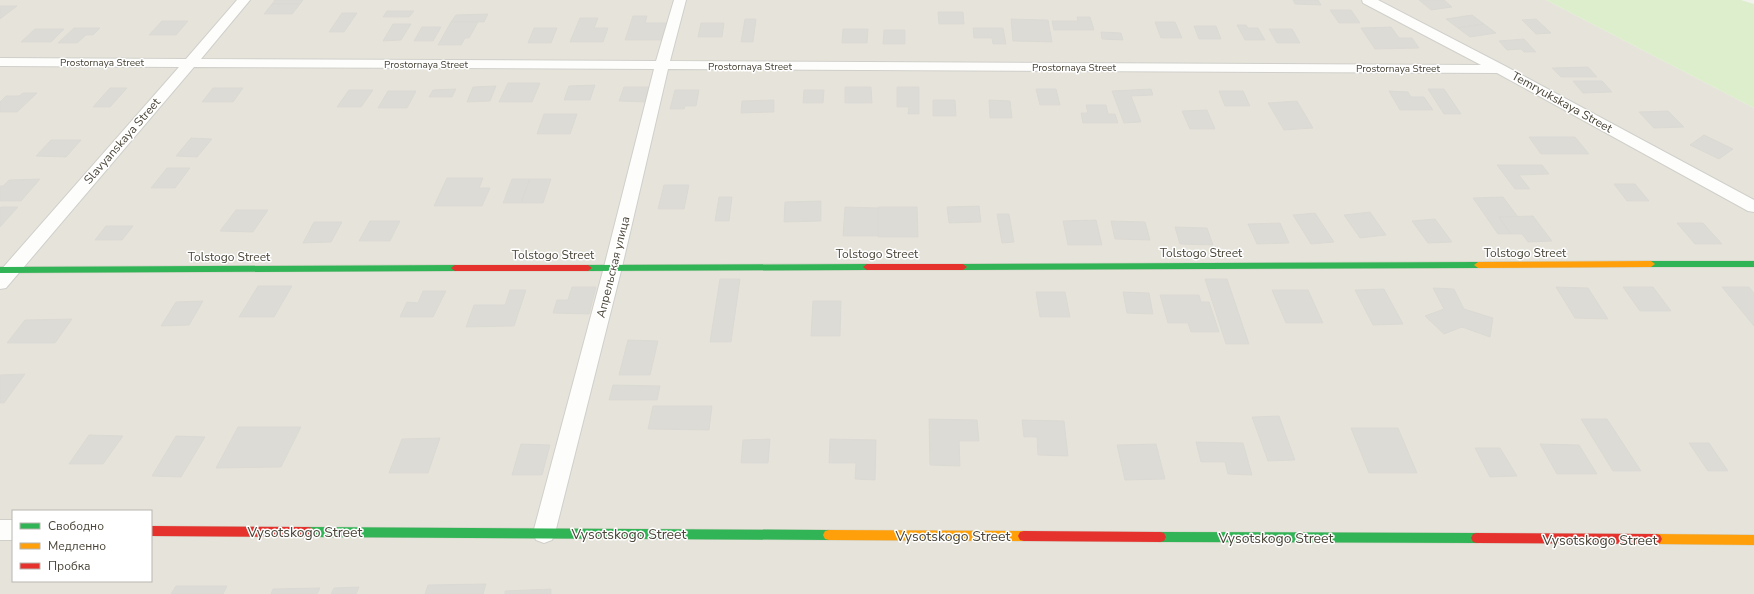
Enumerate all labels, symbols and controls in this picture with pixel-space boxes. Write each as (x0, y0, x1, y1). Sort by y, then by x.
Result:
street label: Prostornaya Street (60, 56, 144, 70)
street label: Prostornaya Street (384, 58, 468, 72)
street label: Prostornaya Street (708, 60, 792, 74)
street label: Prostornaya Street (1032, 61, 1116, 75)
street label: Prostornaya Street (1356, 62, 1440, 76)
street label: Temryukskaya Street (1509, 68, 1616, 137)
street label: Slavyanskaya Street (80, 94, 164, 187)
street label: Апрельская улица (593, 215, 633, 319)
street label: Tolstogo Street (1160, 245, 1243, 261)
street label: Tolstogo Street (1484, 245, 1567, 261)
street label: Tolstogo Street (836, 246, 919, 262)
street label: Tolstogo Street (512, 247, 595, 263)
street label: Tolstogo Street (188, 249, 271, 265)
legend (12, 510, 152, 582)
text: Свободно (48, 518, 104, 534)
street label: Vysotskogo Street (247, 523, 362, 542)
street label: Vysotskogo Street (571, 525, 686, 544)
street label: Vysotskogo Street (895, 527, 1010, 546)
street label: Vysotskogo Street (1218, 529, 1333, 548)
street label: Vysotskogo Street (1542, 531, 1657, 550)
text: Медленно (48, 538, 106, 554)
text: Пробка (48, 558, 91, 574)

